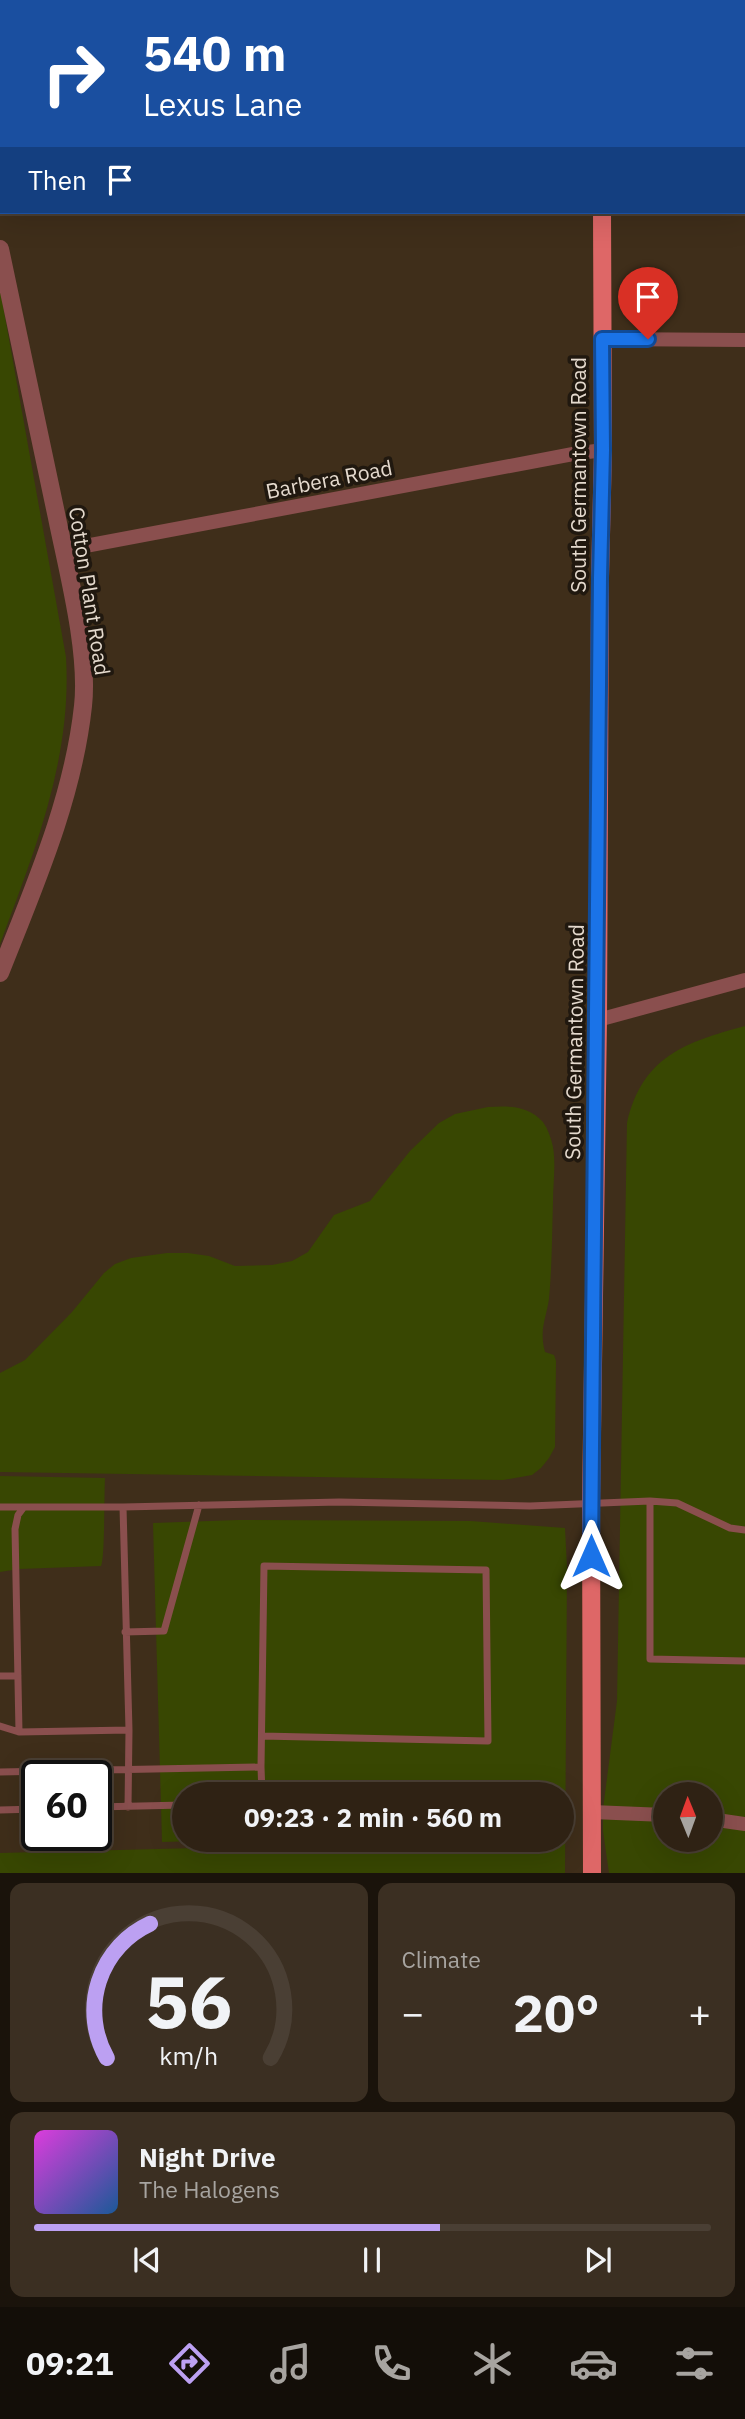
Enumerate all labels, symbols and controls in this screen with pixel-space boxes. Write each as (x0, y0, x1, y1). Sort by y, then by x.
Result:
text: 540 m (143, 21, 287, 84)
icon: right (28, 28, 119, 119)
text: Lexus Lane (143, 83, 302, 125)
icon: arrive (101, 161, 139, 199)
text: Then (28, 163, 87, 197)
pin (618, 267, 678, 339)
icon: arrive (629, 278, 667, 316)
street label: South Germantown Road (564, 357, 592, 593)
street label: Barbera Road (263, 453, 395, 505)
street label: Cotton Plant Road (63, 505, 117, 677)
street label: South Germantown Road (558, 924, 590, 1160)
position arrow (554, 1519, 628, 1593)
speed limit sign: 60 (21, 1760, 112, 1851)
north arrow (653, 1782, 723, 1852)
map controls (653, 1782, 723, 1852)
text: 09:23 · 2 min · 560 m (244, 1800, 502, 1834)
text: Climate (402, 1944, 481, 1974)
text: 56 (145, 1954, 232, 2049)
text: 20° (513, 1979, 600, 2046)
text: − (402, 1988, 424, 2037)
text: + (688, 1988, 711, 2037)
text: km/h (159, 2039, 218, 2072)
text: Night Drive (139, 2140, 276, 2174)
text: The Halogens (139, 2174, 280, 2204)
icon: previous (128, 2241, 166, 2279)
icon: pause (353, 2241, 391, 2279)
icon: next (579, 2241, 617, 2279)
icon: directions (165, 2339, 214, 2388)
icon: music (266, 2339, 315, 2388)
icon: phone (367, 2339, 416, 2388)
icon: climate (468, 2339, 517, 2388)
icon: car (569, 2339, 618, 2388)
icon: filters (670, 2339, 719, 2388)
text: 09:21 (26, 2342, 113, 2384)

